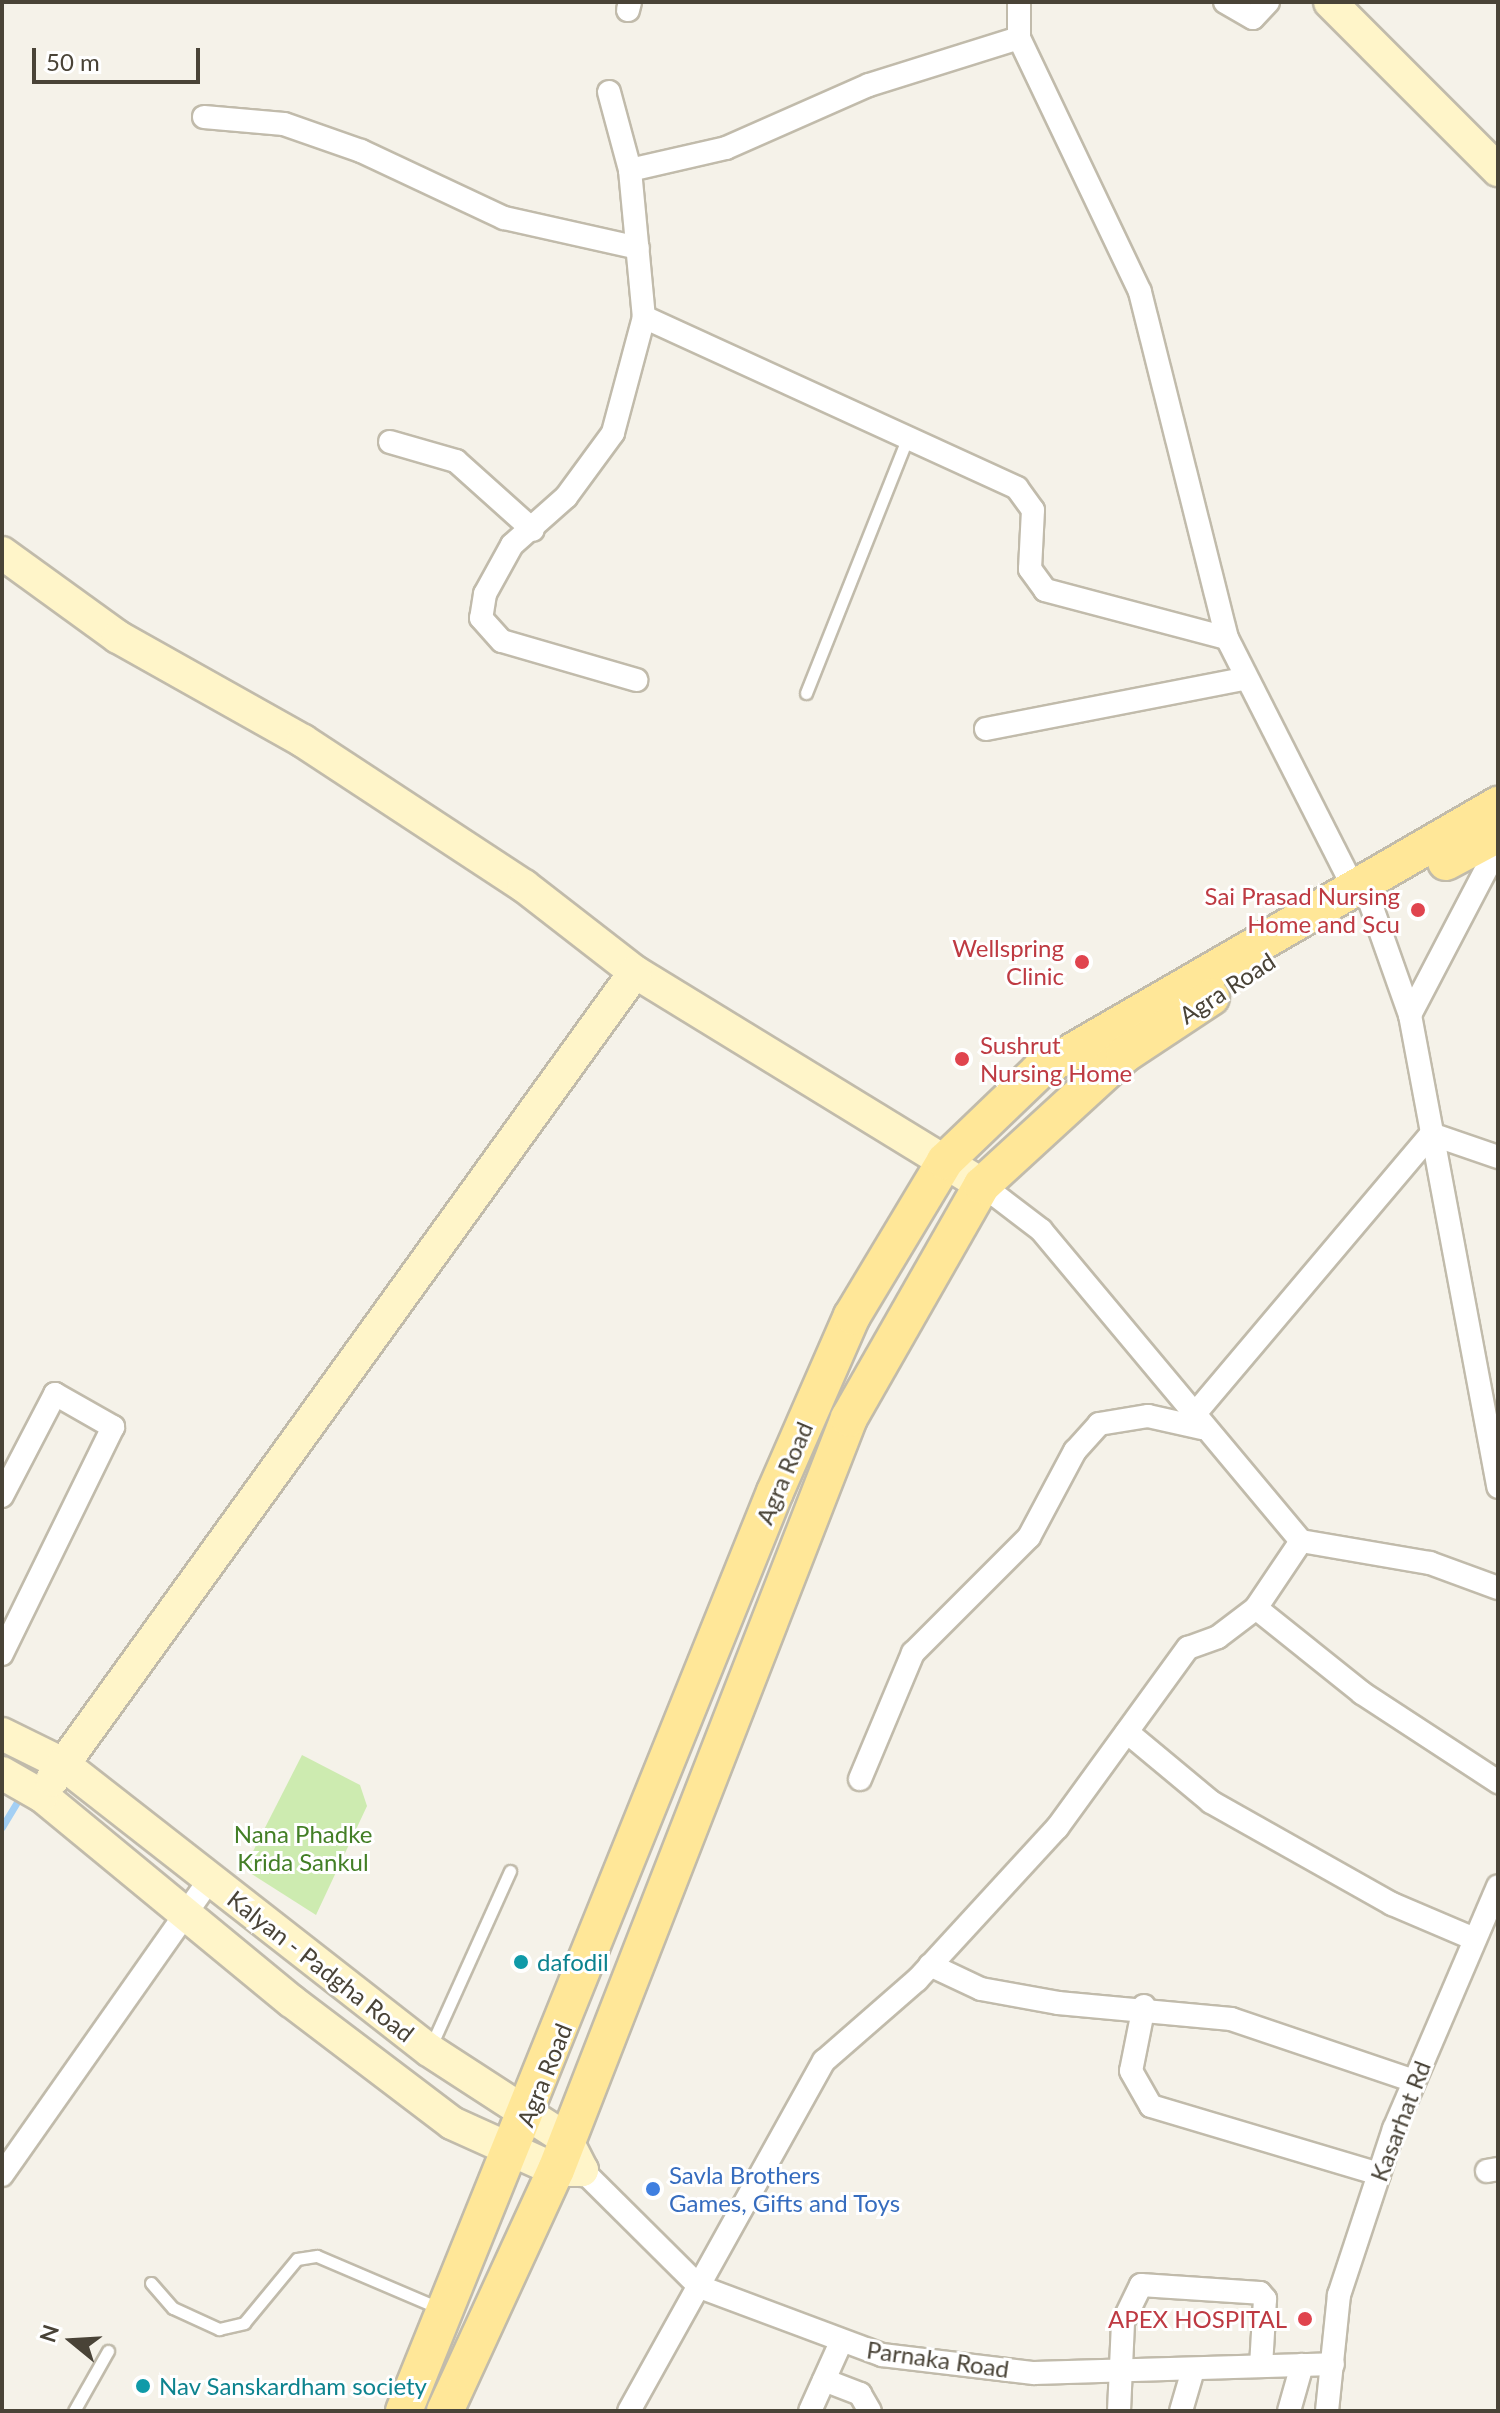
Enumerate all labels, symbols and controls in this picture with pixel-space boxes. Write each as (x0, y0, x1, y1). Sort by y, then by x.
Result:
scale bar (36, 32, 204, 82)
text: 50 m (46, 47, 100, 76)
place label: Sai Prasad Nursing Home and Scu (1205, 882, 1400, 938)
marker: Sai Prasad Nursing Home and Scu (1407, 899, 1429, 921)
place label: Wellspring Clinic (952, 934, 1064, 990)
street label: Agra Road (1174, 946, 1280, 1030)
marker: Wellspring Clinic (1071, 951, 1093, 973)
place label: Sushrut Nursing Home (980, 1031, 1132, 1087)
marker: Sushrut Nursing Home (951, 1048, 973, 1070)
street label: Agra Road (750, 1417, 818, 1529)
park label: Nana Phadke Krida Sankul (234, 1820, 372, 1876)
street label: Kalyan - Padgha Road (222, 1884, 420, 2048)
place label: dafodil (537, 1948, 609, 1976)
marker: dafodil (512, 1953, 530, 1971)
street label: Agra Road (510, 2019, 578, 2131)
street label: Kasarhat Rd (1364, 2057, 1436, 2185)
place label: Savla Brothers Games, Gifts and Toys (669, 2161, 901, 2217)
marker: Savla Brothers Games, Gifts and Toys (644, 2180, 662, 2198)
north arrow (32, 2301, 112, 2381)
place label: APEX HOSPITAL (1108, 2305, 1287, 2333)
marker: APEX HOSPITAL (1294, 2308, 1316, 2330)
text: N (33, 2321, 64, 2346)
street label: Parnaka Road (865, 2335, 1011, 2383)
place label: Nav Sanskardham society (159, 2372, 428, 2400)
marker: Nav Sanskardham society (134, 2377, 152, 2395)

